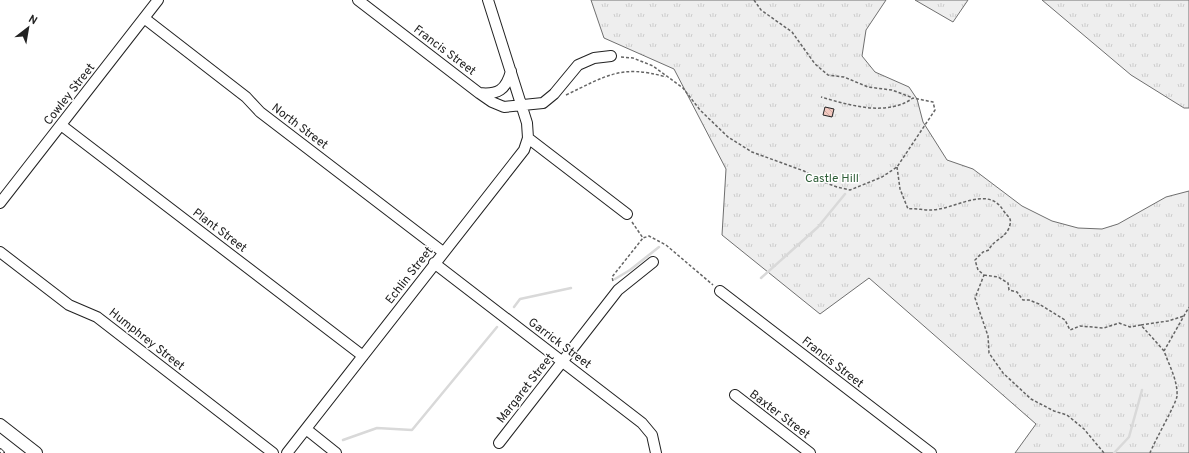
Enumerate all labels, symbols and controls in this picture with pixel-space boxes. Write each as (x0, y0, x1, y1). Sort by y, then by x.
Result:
north arrow (8, 8, 48, 48)
text: N (26, 12, 40, 28)
street label: Francis Street (410, 22, 479, 80)
street label: Cowley Street (41, 60, 99, 129)
street label: North Street (268, 100, 331, 153)
park label: Castle Hill (805, 171, 859, 187)
street label: Plant Street (189, 205, 250, 256)
street label: Echlin Street (382, 244, 437, 307)
street label: Humphrey Street (105, 305, 188, 374)
street label: Garrick Street (525, 315, 594, 373)
street label: Francis Street (798, 334, 867, 392)
street label: Margaret Street (493, 350, 558, 427)
street label: Baxter Street (746, 387, 813, 443)

